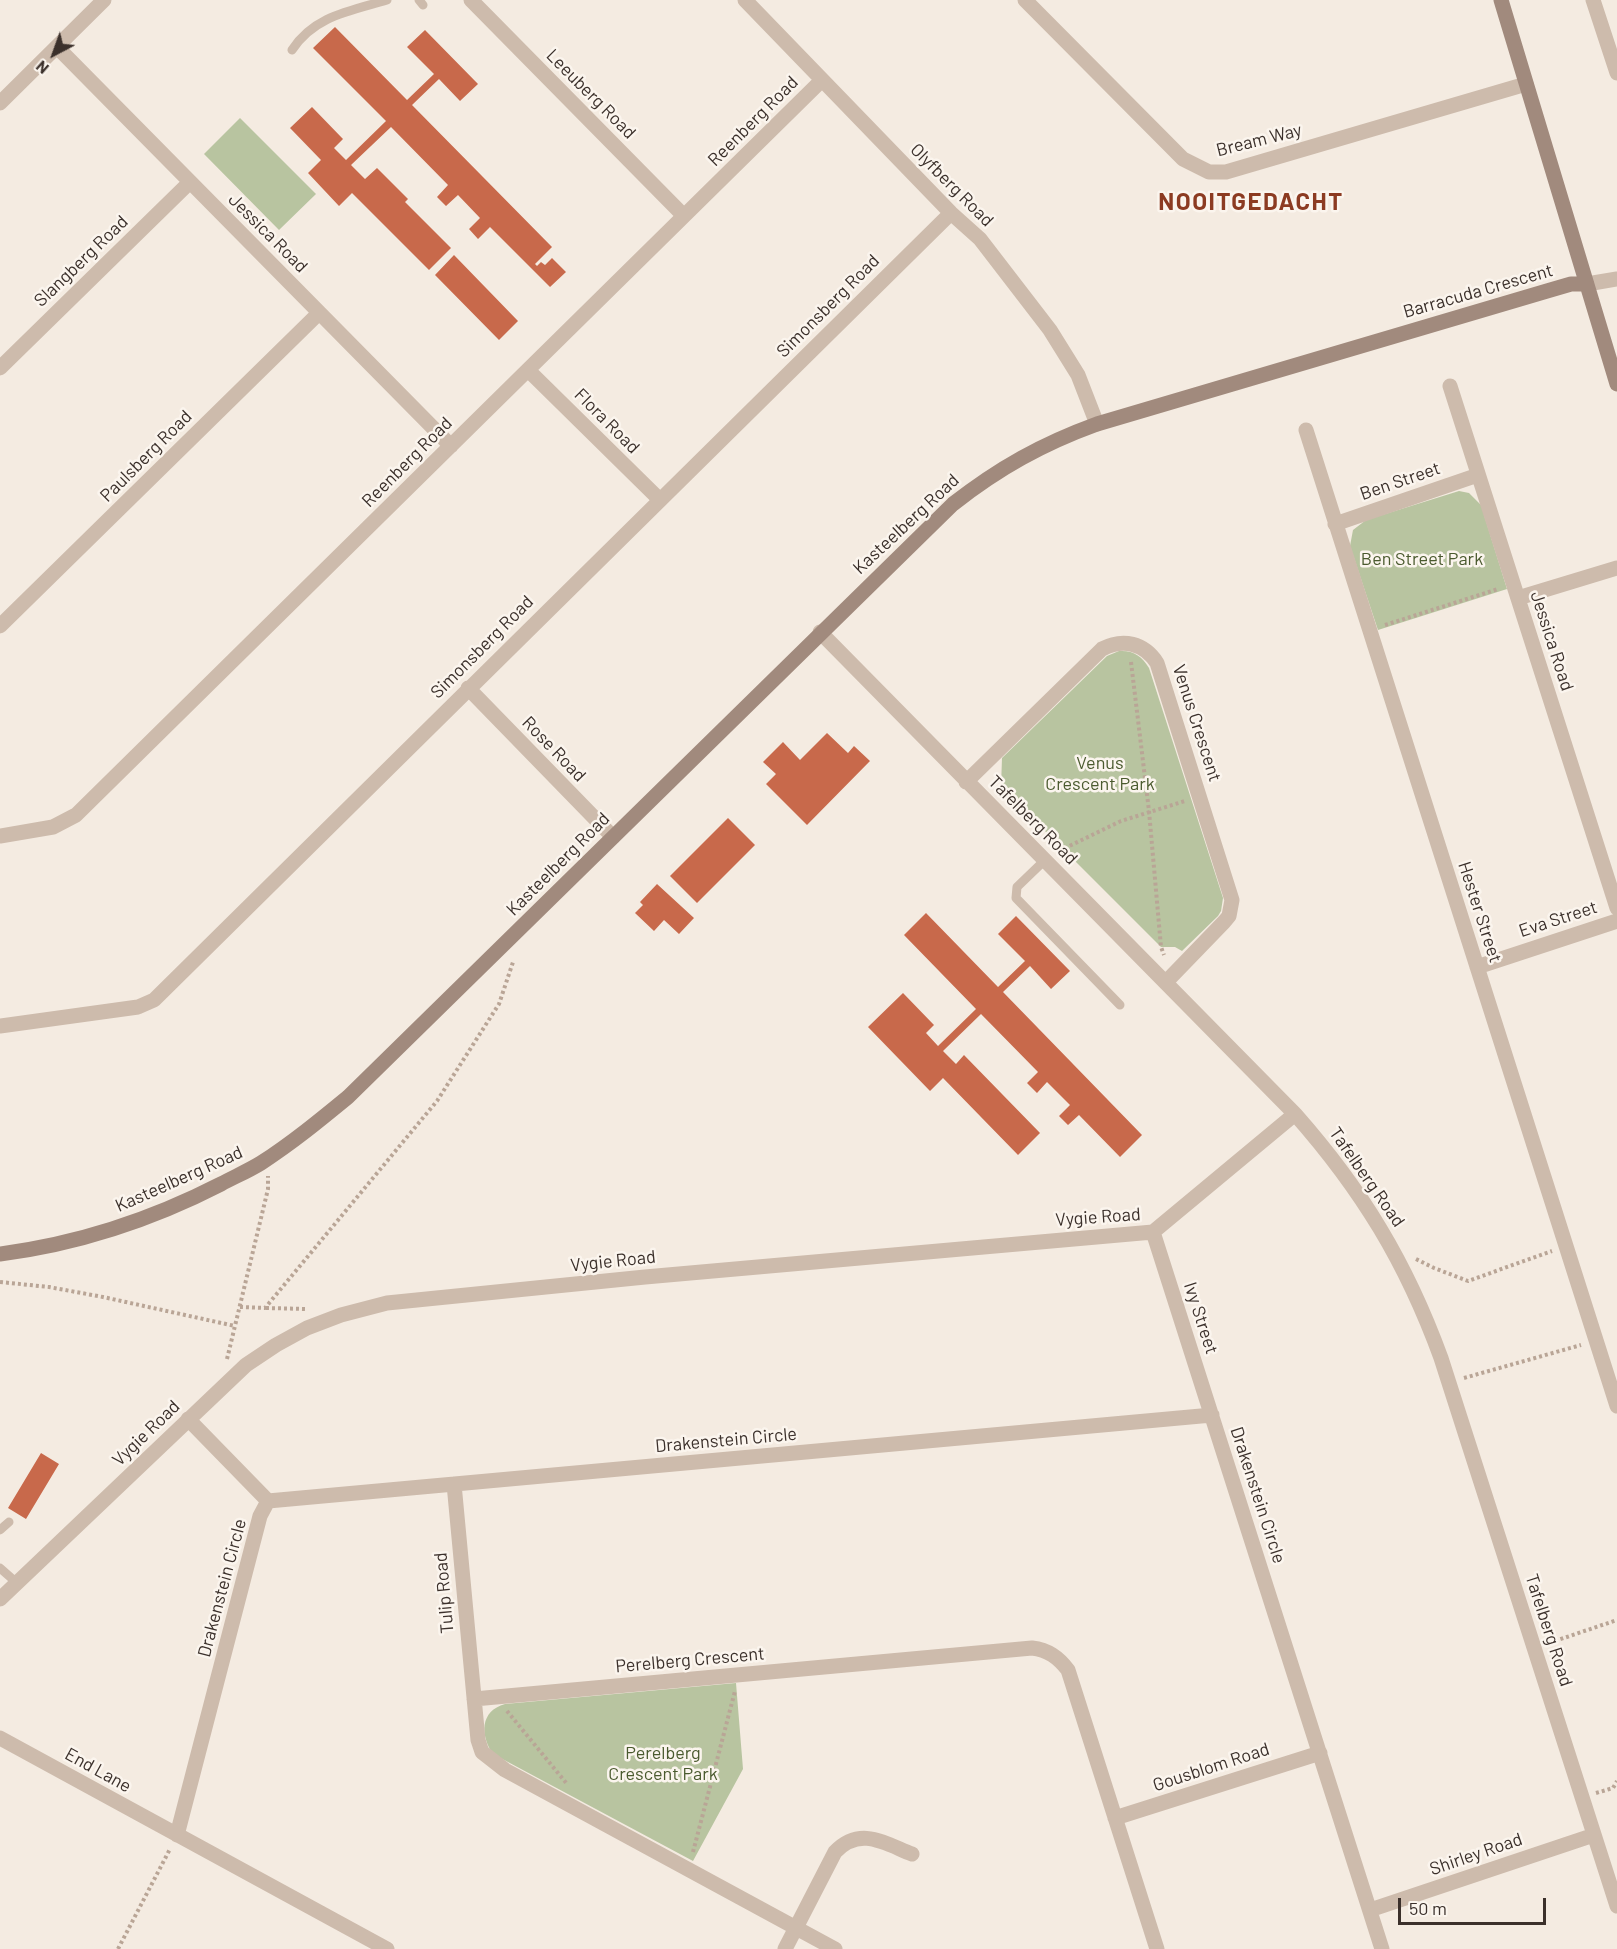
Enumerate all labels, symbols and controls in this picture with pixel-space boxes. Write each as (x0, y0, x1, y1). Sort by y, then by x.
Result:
north arrow (24, 24, 84, 84)
street label: Leeuberg Road (542, 45, 640, 143)
text: N (32, 57, 52, 79)
street label: Reenberg Road (703, 71, 803, 171)
street label: Bream Way (1214, 119, 1304, 161)
street label: Olyfberg Road (906, 139, 998, 231)
district label: NOOITGEDACHT (1158, 188, 1344, 216)
street label: Jessica Road (224, 189, 312, 277)
street label: Slangberg Road (30, 211, 132, 311)
street label: Simonsberg Road (772, 250, 884, 362)
street label: Barracuda Crescent (1401, 259, 1555, 323)
street label: Flora Road (570, 384, 644, 458)
street label: Paulsberg Road (96, 406, 196, 506)
street label: Reenberg Road (357, 412, 457, 512)
street label: Ben Street (1357, 457, 1443, 505)
street label: Kasteelberg Road (848, 469, 964, 579)
park label: Ben Street Park (1361, 548, 1483, 570)
street label: Jessica Road (1526, 588, 1578, 694)
street label: Simonsberg Road (426, 591, 538, 703)
street label: Venus Crescent (1168, 662, 1226, 784)
street label: Rose Road (518, 712, 590, 786)
park label: Venus Crescent Park (1045, 752, 1155, 795)
street label: Tafelberg Road (984, 771, 1082, 869)
street label: Kasteelberg Road (502, 808, 614, 920)
street label: Hester Street (1454, 859, 1506, 965)
street label: Eva Street (1516, 896, 1600, 942)
street label: Tafelberg Road (1325, 1123, 1409, 1231)
street label: Kasteelberg Road (112, 1141, 246, 1217)
street label: Vygie Road (1055, 1203, 1141, 1231)
street label: Vygie Road (569, 1246, 657, 1276)
street label: Ivy Street (1179, 1279, 1223, 1357)
street label: Vygie Road (108, 1396, 184, 1470)
street label: Drakenstein Circle (654, 1423, 798, 1457)
street label: Drakenstein Circle (1226, 1424, 1290, 1566)
street label: Drakenstein Circle (193, 1516, 251, 1660)
street label: Tulip Road (430, 1552, 458, 1634)
street label: Tafelberg Road (1521, 1571, 1577, 1689)
street label: Perelberg Crescent (615, 1643, 765, 1677)
street label: Gousblom Road (1150, 1738, 1272, 1796)
park label: Perelberg Crescent Park (608, 1742, 718, 1784)
street label: End Lane (61, 1743, 135, 1797)
street label: Shirley Road (1427, 1828, 1525, 1880)
scale bar (1401, 1886, 1550, 1924)
text: 50 m (1409, 1897, 1447, 1919)

